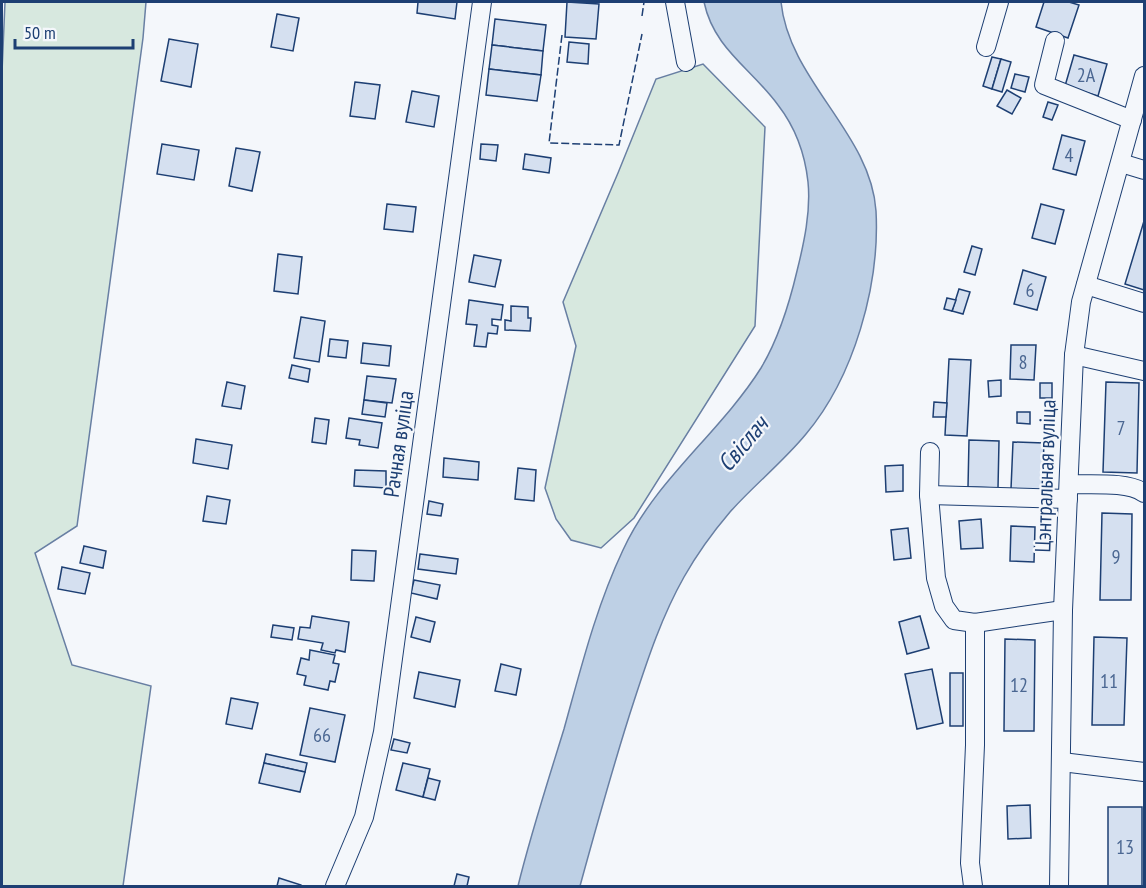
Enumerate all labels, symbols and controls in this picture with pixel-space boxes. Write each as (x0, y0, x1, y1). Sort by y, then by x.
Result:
scale bar (15, 12, 134, 50)
text: 50 m (24, 21, 56, 44)
house number: 2А (1077, 62, 1096, 88)
house number: 4 (1065, 142, 1074, 168)
house number: 6 (1026, 277, 1035, 303)
house number: 8 (1019, 349, 1028, 375)
street label: Рачная вуліца (377, 389, 419, 499)
street label: Цэнтральная вуліца (1028, 399, 1062, 553)
water label: Свіслач (710, 408, 776, 478)
house number: 7 (1117, 415, 1126, 441)
house number: 9 (1112, 544, 1121, 570)
house number: 11 (1100, 668, 1118, 694)
house number: 12 (1010, 672, 1028, 698)
house number: 66 (313, 722, 331, 748)
house number: 13 (1116, 834, 1134, 860)

